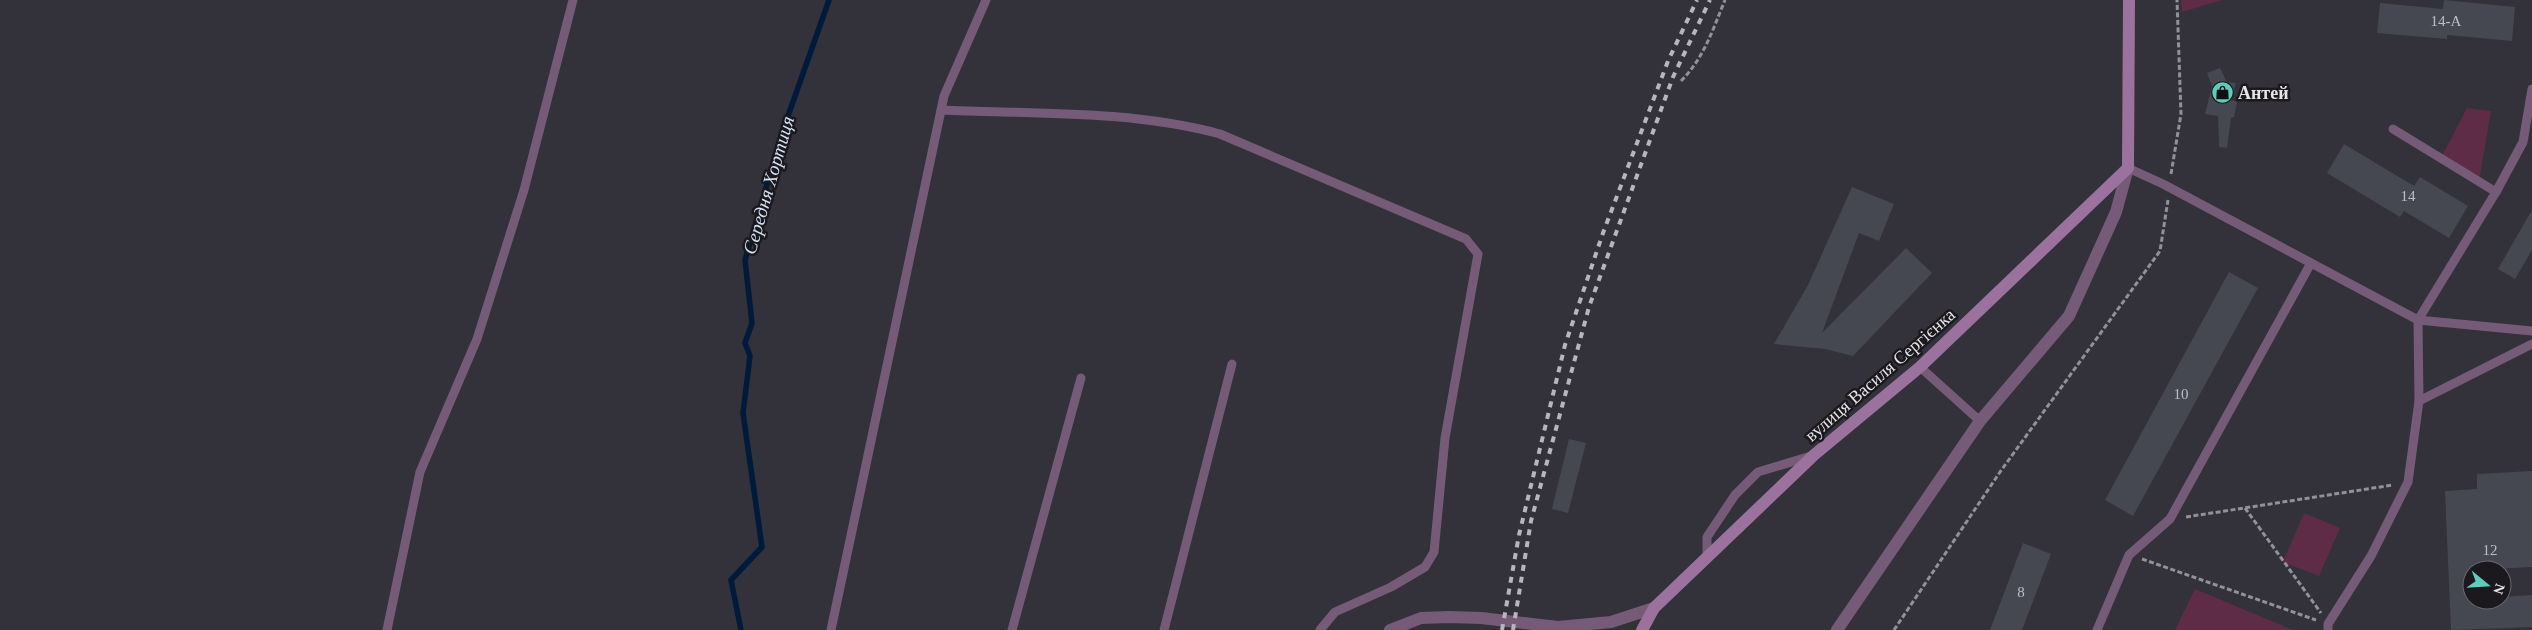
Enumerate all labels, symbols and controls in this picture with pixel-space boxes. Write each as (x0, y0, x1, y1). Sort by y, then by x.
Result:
house number: 14-А (2431, 13, 2462, 29)
shop icon: Антей (2210, 81, 2234, 105)
place label: Антей (2238, 83, 2289, 103)
water label: Середня Хортиця (739, 114, 798, 257)
house number: 14 (2401, 188, 2416, 204)
street label: вулиця Василя Сергієнка (1801, 304, 1959, 446)
house number: 10 (2174, 386, 2189, 402)
house number: 12 (2483, 542, 2498, 558)
north arrow (2462, 560, 2512, 610)
text: N (2490, 582, 2508, 596)
house number: 8 (2017, 584, 2025, 600)

